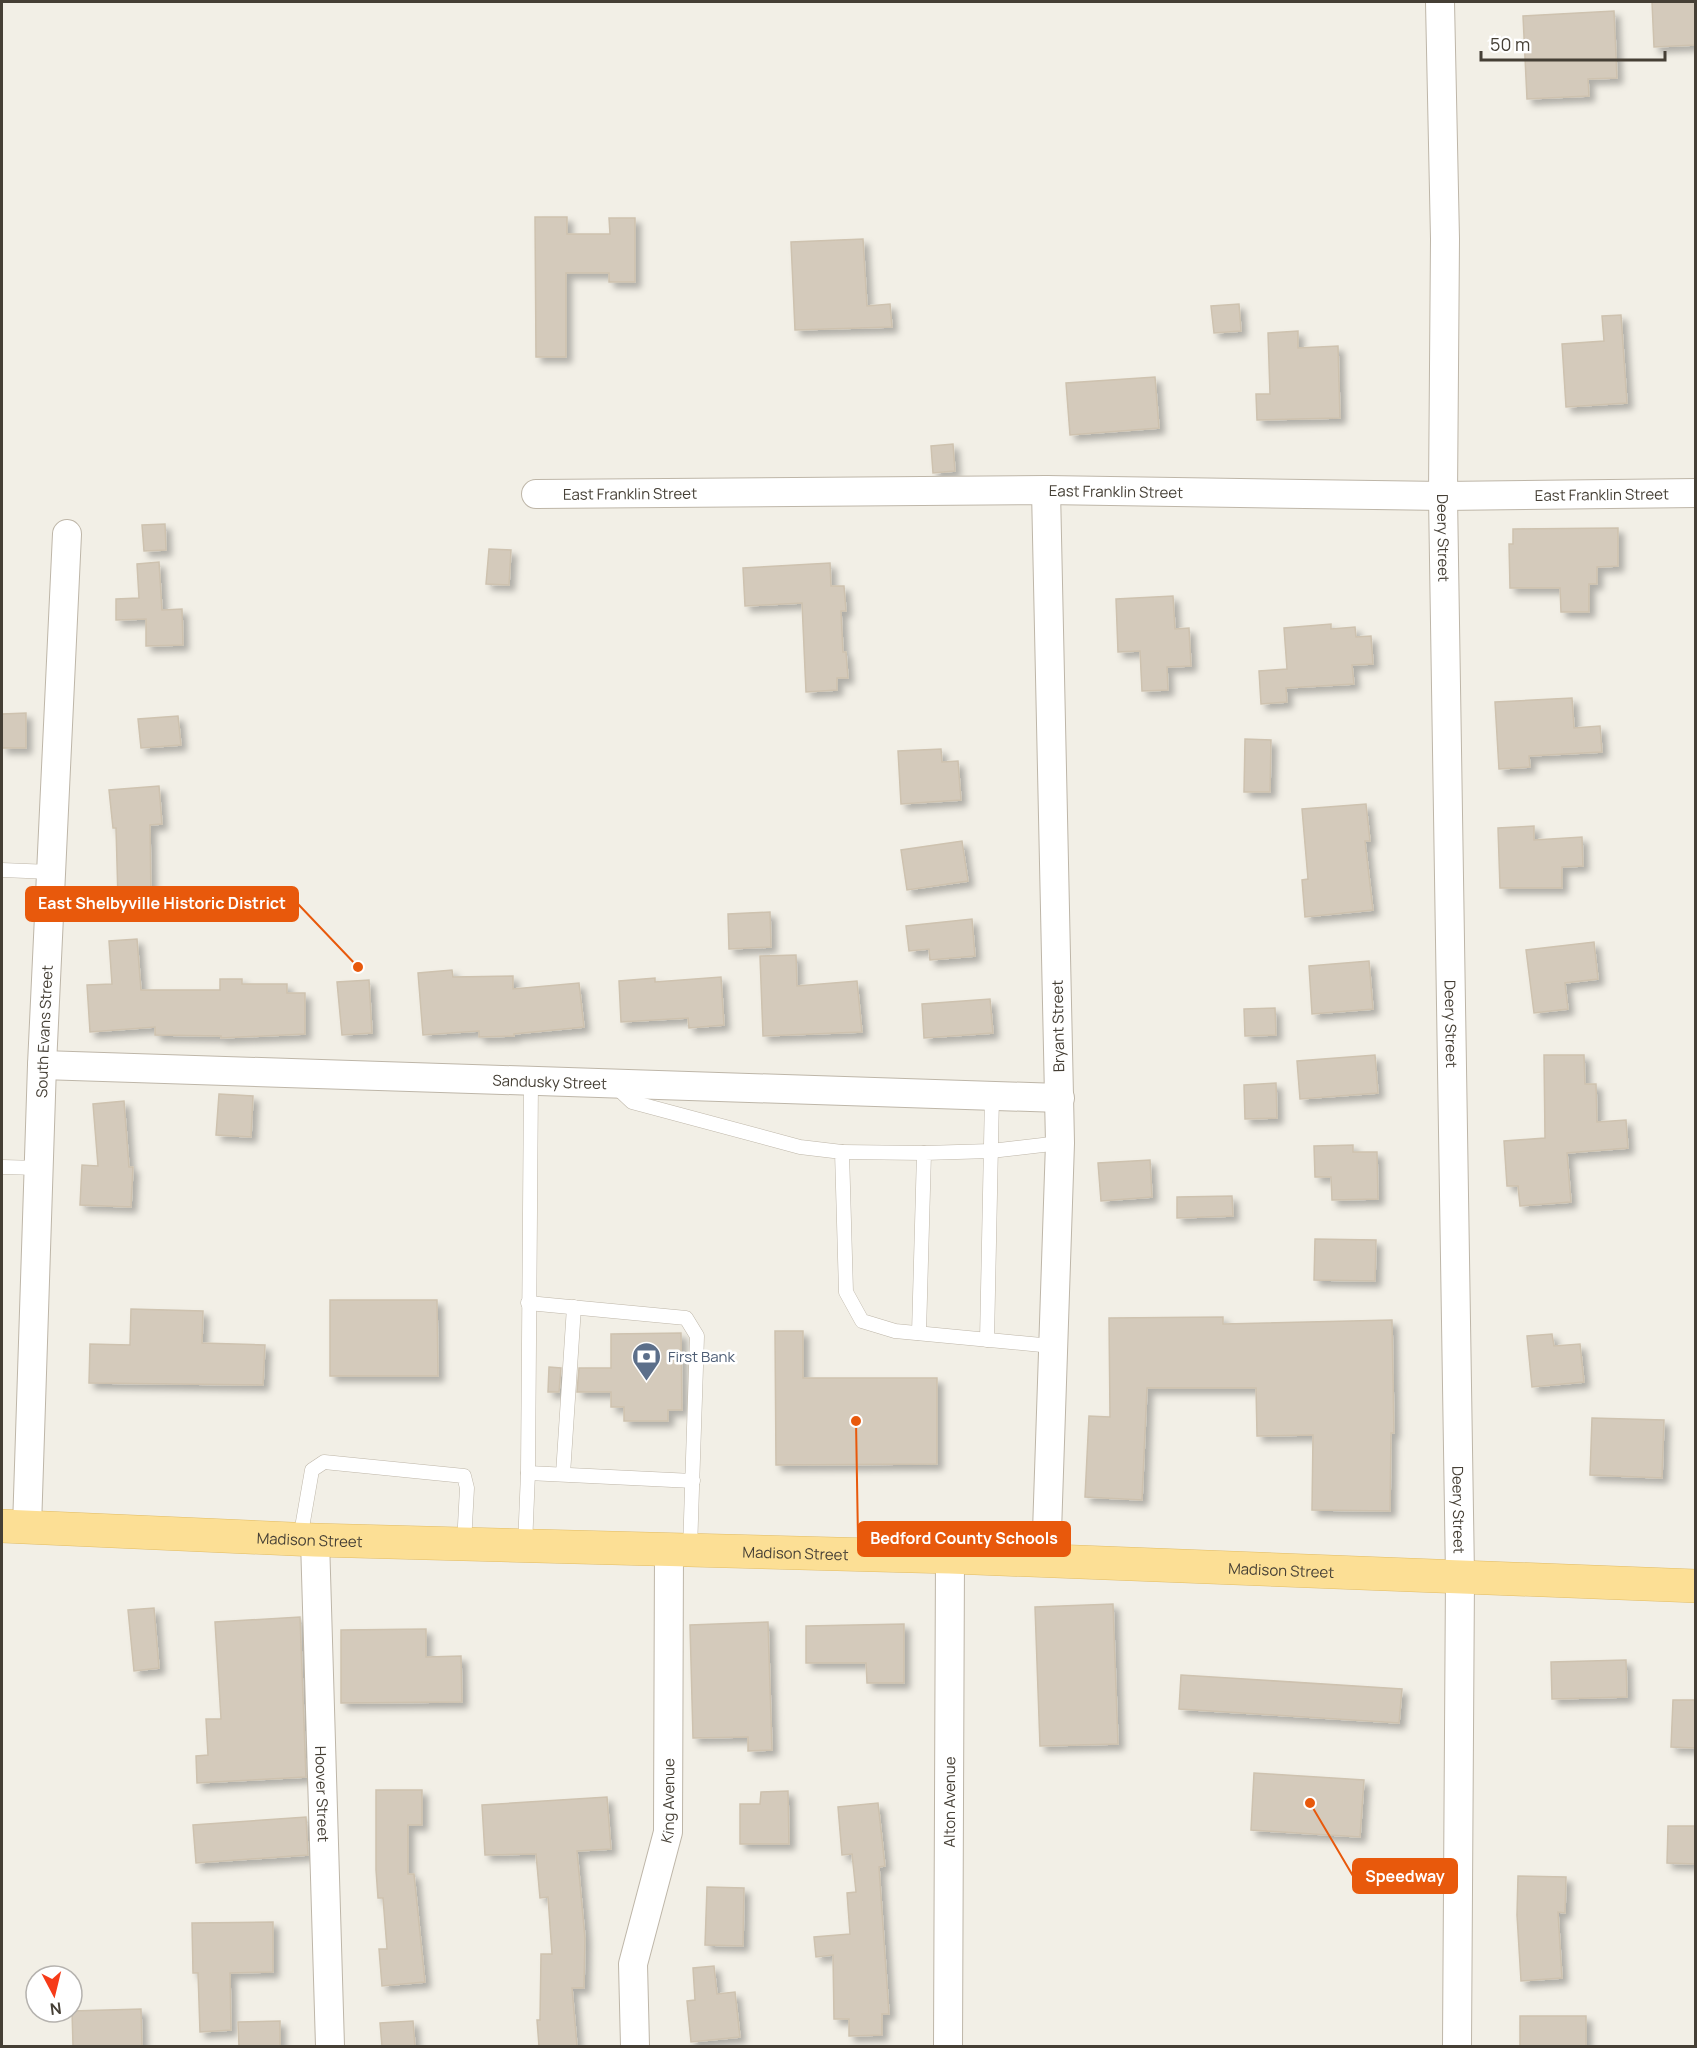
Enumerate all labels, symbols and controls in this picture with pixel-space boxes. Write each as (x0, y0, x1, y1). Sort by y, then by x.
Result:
scale bar (1481, 24, 1666, 62)
text: 50 m (1490, 32, 1530, 56)
street label: East Franklin Street (1049, 480, 1183, 503)
street label: East Franklin Street (563, 482, 697, 504)
street label: East Franklin Street (1535, 483, 1669, 505)
street label: Deery Street (1432, 494, 1455, 582)
callout: East Shelbyville Historic District (26, 887, 298, 921)
text: East Shelbyville Historic District (38, 892, 286, 914)
street label: South Evans Street (30, 964, 57, 1098)
street label: Bryant Street (1047, 980, 1069, 1072)
street label: Deery Street (1440, 980, 1463, 1068)
street label: Sandusky Street (492, 1069, 607, 1094)
bank icon: First Bank (631, 1340, 663, 1382)
place label: First Bank (668, 1346, 735, 1367)
street label: Deery Street (1448, 1466, 1470, 1554)
callout: Bedford County Schools (858, 1522, 1070, 1556)
street label: Madison Street (256, 1527, 363, 1552)
text: Bedford County Schools (870, 1527, 1058, 1549)
street label: Madison Street (742, 1541, 849, 1565)
street label: Madison Street (1228, 1557, 1335, 1582)
street label: Hoover Street (311, 1745, 334, 1842)
street label: Alton Avenue (938, 1756, 960, 1848)
street label: King Avenue (655, 1758, 679, 1845)
callout: Speedway (1353, 1859, 1457, 1893)
text: Speedway (1365, 1865, 1445, 1887)
north arrow (24, 1964, 84, 2024)
text: N (49, 1997, 63, 2021)

